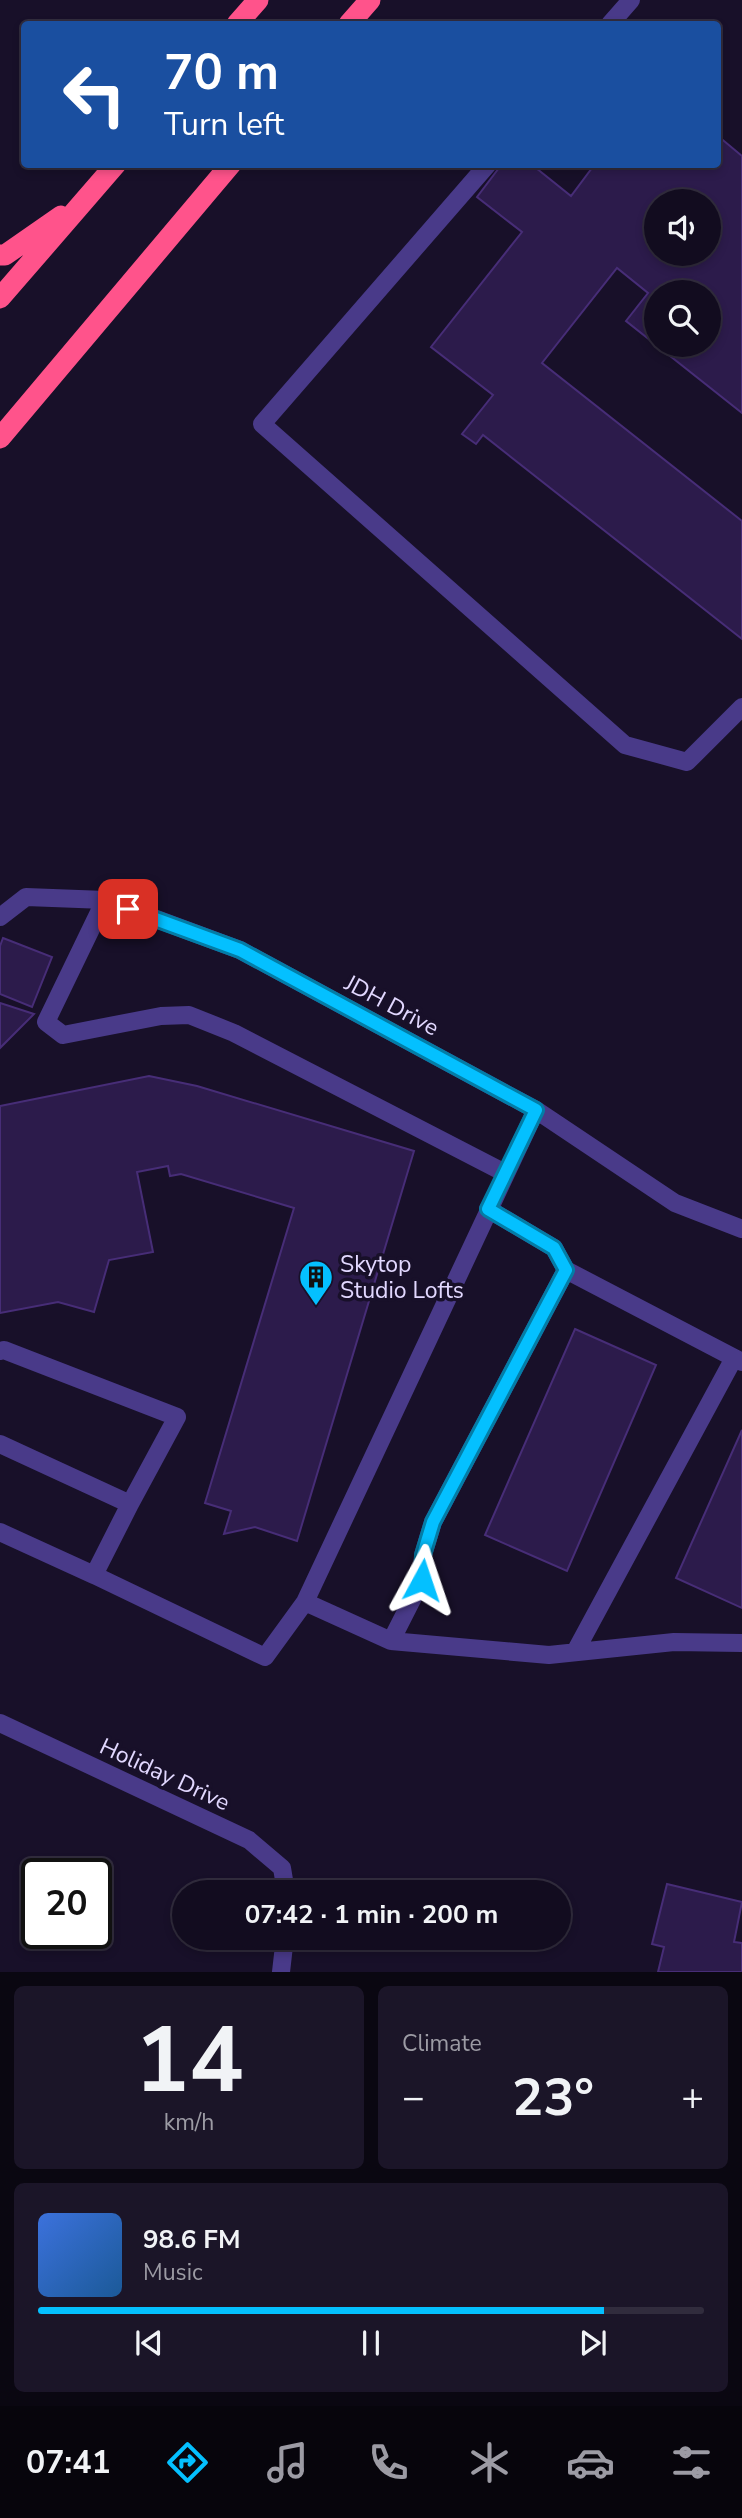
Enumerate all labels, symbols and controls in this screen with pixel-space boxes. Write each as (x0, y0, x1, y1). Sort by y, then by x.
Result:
text: 70 m (164, 39, 279, 106)
icon: left (49, 49, 140, 140)
text: Turn left (164, 103, 284, 146)
map controls (644, 189, 721, 357)
button: sound (644, 189, 721, 266)
button: search (644, 280, 721, 357)
pin (98, 879, 158, 939)
icon: arrive (109, 890, 147, 928)
street label: JDH Drive (338, 967, 444, 1043)
place label: Skytop Studio Lofts (340, 1249, 464, 1306)
building icon: Skytop Studio Lofts (297, 1258, 335, 1307)
position arrow (385, 1543, 459, 1617)
street label: Holiday Drive (95, 1731, 235, 1818)
speed limit sign: 20 (21, 1858, 112, 1949)
text: 07:42 · 1 min · 200 m (245, 1897, 498, 1932)
text: 14 (134, 1999, 244, 2123)
text: Climate (402, 2028, 482, 2059)
text: 23° (512, 2062, 594, 2133)
text: − (402, 2072, 425, 2123)
text: + (681, 2072, 704, 2123)
text: km/h (164, 2107, 214, 2138)
text: 98.6 FM (143, 2222, 240, 2257)
text: Music (143, 2257, 203, 2288)
icon: previous (130, 2324, 168, 2362)
icon: pause (352, 2324, 390, 2362)
icon: next (574, 2324, 612, 2362)
icon: directions (163, 2438, 212, 2487)
icon: music (263, 2438, 312, 2487)
icon: phone (364, 2438, 413, 2487)
icon: climate (465, 2438, 514, 2487)
icon: car (566, 2438, 615, 2487)
icon: filters (667, 2438, 716, 2487)
text: 07:41 (26, 2441, 111, 2484)

